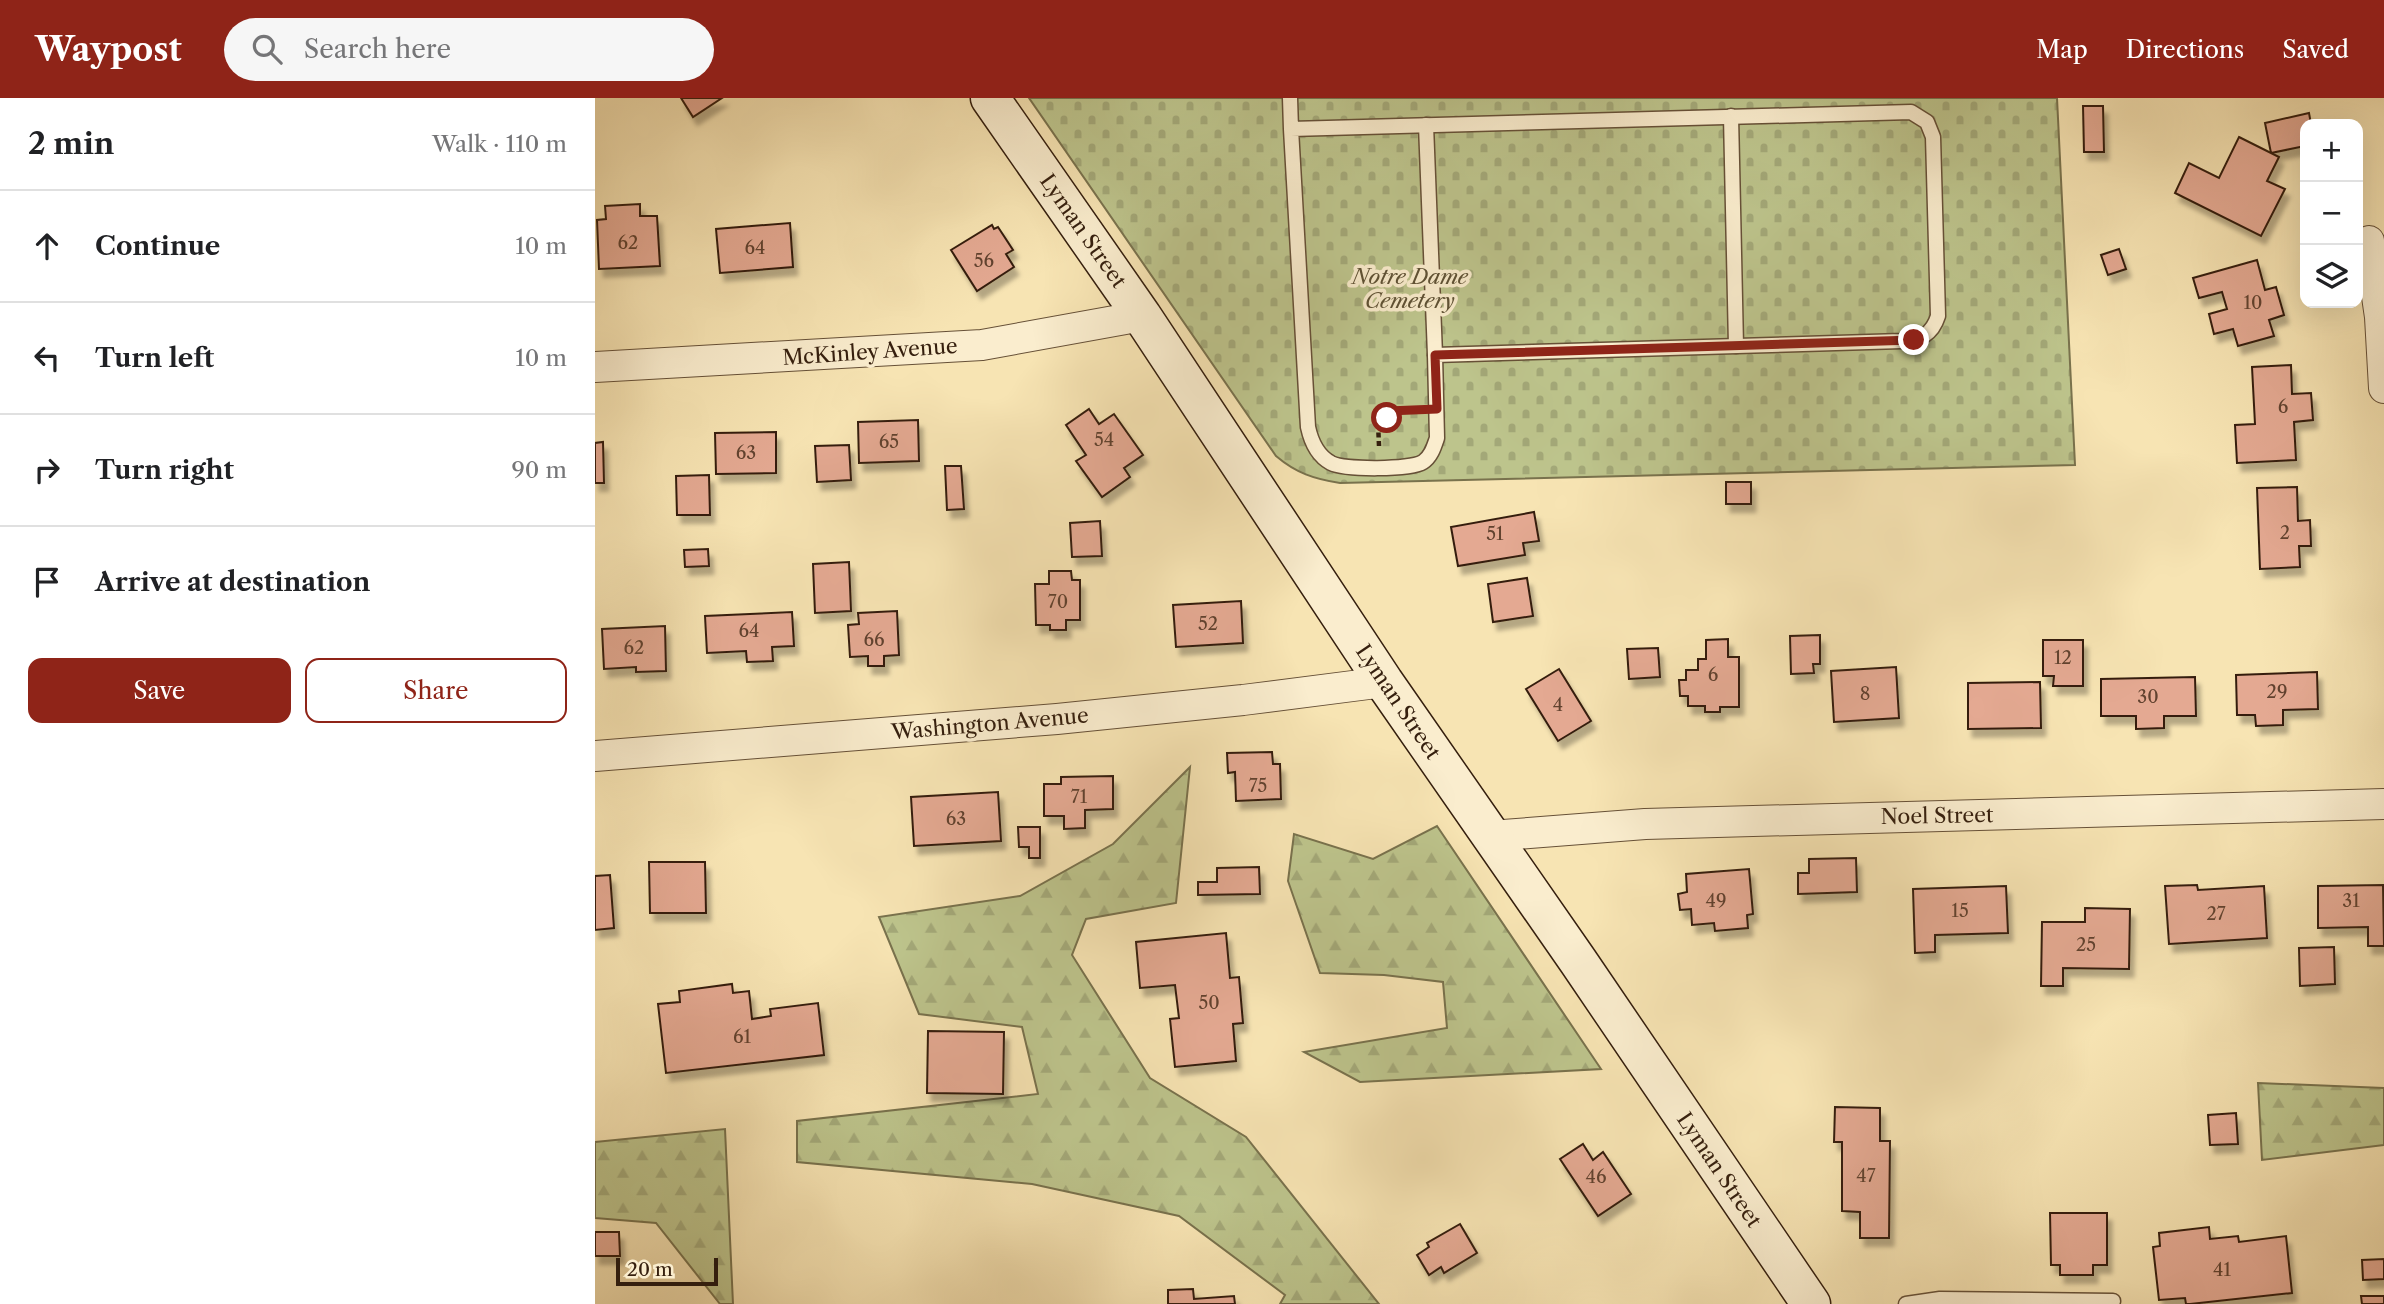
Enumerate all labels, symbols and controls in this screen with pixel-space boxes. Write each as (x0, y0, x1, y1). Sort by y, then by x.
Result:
search box (224, 18, 714, 81)
text: Waypost (35, 29, 182, 70)
icon: search (248, 30, 286, 68)
text: Search here (304, 33, 451, 65)
text: Map (2036, 35, 2088, 64)
text: Directions (2126, 35, 2244, 64)
text: Saved (2282, 35, 2349, 64)
map controls (2300, 119, 2363, 308)
button: + (2300, 119, 2363, 182)
text: 2 min (28, 125, 114, 162)
text: Walk · 110 m (432, 130, 567, 158)
street label: Lyman Street (1035, 169, 1132, 293)
button: − (2300, 182, 2363, 245)
icon: ahead (28, 227, 66, 265)
text: Continue (95, 230, 220, 262)
text: 10 m (515, 232, 567, 260)
house number: 62 (618, 232, 638, 254)
house number: 64 (745, 237, 765, 259)
button: layers (2300, 245, 2363, 308)
house number: 56 (974, 250, 994, 272)
park label: Notre Dame Cemetery (1350, 264, 1469, 313)
house number: 10 (2244, 292, 2262, 314)
route end (1898, 324, 1929, 355)
street label: McKinley Avenue (781, 333, 958, 370)
icon: left (28, 339, 66, 377)
text: Turn left (95, 342, 214, 374)
text: 10 m (515, 344, 567, 372)
house number: 6 (2278, 396, 2288, 418)
route start (1371, 402, 1402, 433)
house number: 54 (1094, 429, 1114, 451)
house number: 65 (879, 431, 899, 453)
house number: 63 (736, 442, 756, 464)
icon: right (28, 451, 66, 489)
text: Turn right (95, 454, 234, 486)
text: 90 m (511, 456, 567, 484)
house number: 2 (2280, 522, 2290, 544)
house number: 51 (1486, 523, 1504, 545)
icon: arrive (28, 563, 66, 601)
text: Arrive at destination (95, 566, 370, 598)
house number: 70 (1048, 591, 1068, 613)
house number: 52 (1198, 613, 1218, 635)
house number: 64 (739, 620, 759, 642)
house number: 66 (863, 629, 885, 651)
house number: 62 (624, 637, 644, 659)
street label: Lyman Street (1351, 639, 1446, 764)
house number: 12 (2054, 647, 2072, 669)
button: Save (28, 658, 291, 723)
button: Share (305, 658, 567, 723)
house number: 6 (1708, 664, 1718, 686)
house number: 29 (2267, 681, 2287, 703)
house number: 8 (1860, 683, 1870, 705)
house number: 30 (2137, 686, 2159, 708)
house number: 4 (1553, 694, 1563, 716)
street label: Washington Avenue (889, 702, 1090, 745)
house number: 75 (1249, 775, 1267, 797)
house number: 71 (1071, 786, 1088, 808)
street label: Noel Street (1880, 802, 1994, 829)
house number: 63 (946, 808, 966, 830)
house number: 49 (1706, 890, 1726, 912)
house number: 31 (2342, 890, 2360, 912)
house number: 15 (1951, 900, 1969, 922)
house number: 27 (2206, 903, 2226, 925)
house number: 25 (2076, 934, 2096, 956)
house number: 50 (1198, 992, 1220, 1014)
house number: 61 (733, 1026, 751, 1048)
street label: Lyman Street (1672, 1107, 1767, 1232)
house number: 47 (1856, 1165, 1876, 1187)
house number: 46 (1586, 1166, 1606, 1188)
scale bar (616, 1255, 717, 1287)
text: 20 m (627, 1258, 673, 1281)
house number: 41 (2213, 1259, 2231, 1281)

